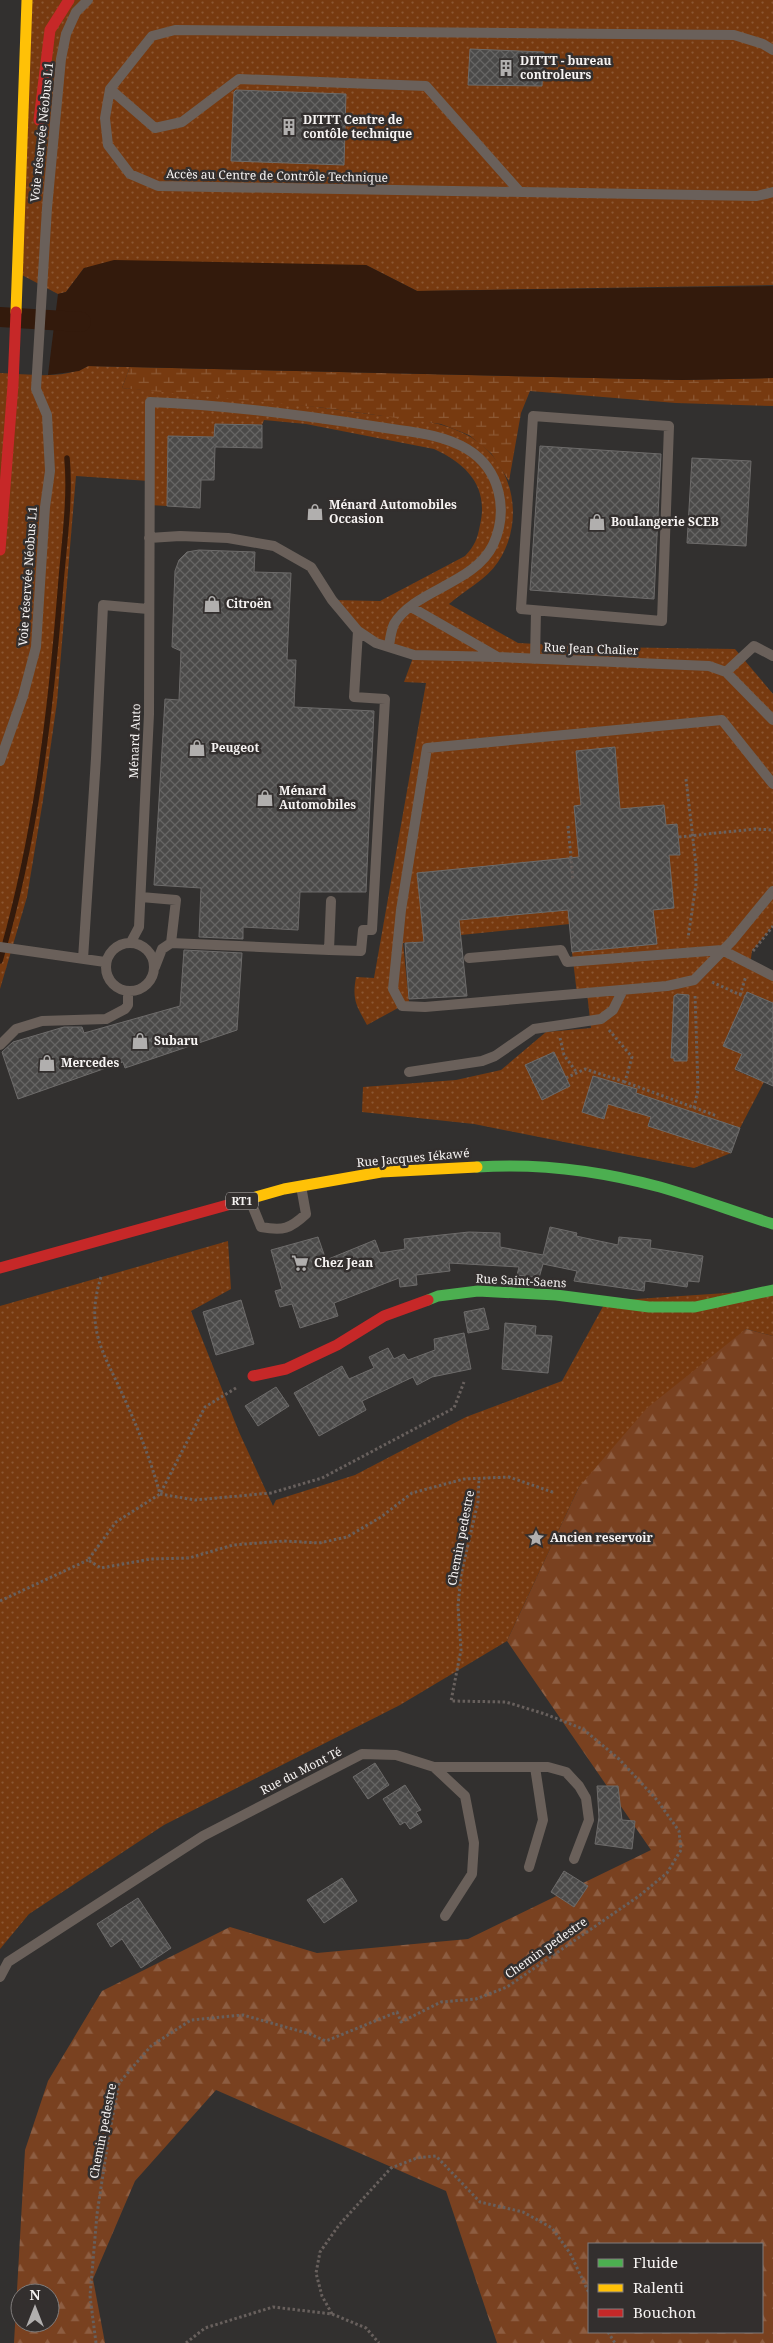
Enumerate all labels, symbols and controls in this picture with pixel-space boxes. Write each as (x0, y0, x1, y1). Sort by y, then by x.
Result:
place label: DITTT - bureau controleurs (520, 52, 612, 83)
building icon: DITTT - bureau controleurs (496, 58, 516, 78)
street label: Voie réservée Néobus L1 (26, 61, 57, 203)
place label: DITTT Centre de contôle technique (303, 111, 412, 142)
building icon: DITTT Centre de contôle technique (279, 117, 299, 137)
street label: Accès au Centre de Contrôle Technique (166, 165, 388, 186)
place label: Ménard Automobiles Occasion (329, 496, 457, 527)
shop icon: Ménard Automobiles Occasion (305, 502, 325, 522)
street label: Voie réservée Néobus L1 (14, 505, 41, 647)
shop icon: Boulangerie SCEB (587, 512, 607, 532)
place label: Boulangerie SCEB (611, 513, 719, 530)
shop icon: Citroën (202, 594, 222, 614)
place label: Citroën (226, 595, 272, 612)
street label: Rue Jean Chalier (543, 638, 639, 659)
street label: Ménard Auto (125, 703, 144, 779)
shop icon: Peugeot (187, 738, 207, 758)
place label: Peugeot (211, 739, 259, 756)
place label: Ménard Automobiles (279, 782, 356, 813)
shop icon: Ménard Automobiles (255, 788, 275, 808)
shop icon: Subaru (130, 1031, 150, 1051)
place label: Subaru (154, 1032, 198, 1049)
shop icon: Mercedes (37, 1053, 57, 1073)
place label: Mercedes (61, 1054, 119, 1071)
street label: Rue Jacques Iékawé (356, 1144, 470, 1171)
road number: RT1 (226, 1192, 258, 1210)
supermarket icon: Chez Jean (290, 1253, 310, 1273)
place label: Chez Jean (314, 1254, 373, 1271)
street label: Rue Saint-Saens (475, 1270, 567, 1291)
street label: Chemin pedestre (443, 1489, 478, 1587)
place icon: Ancien reservoir (526, 1528, 546, 1548)
place label: Ancien reservoir (550, 1529, 653, 1546)
street label: Rue du Mont Té (257, 1743, 345, 1798)
street label: Chemin pedestre (501, 1913, 590, 1982)
street label: Chemin pedestre (85, 2082, 120, 2180)
legend (588, 2243, 763, 2333)
text: Fluide (633, 2252, 678, 2272)
text: Ralenti (633, 2277, 684, 2297)
north arrow (10, 2283, 60, 2333)
text: N (29, 2285, 41, 2304)
text: Bouchon (633, 2302, 697, 2322)

